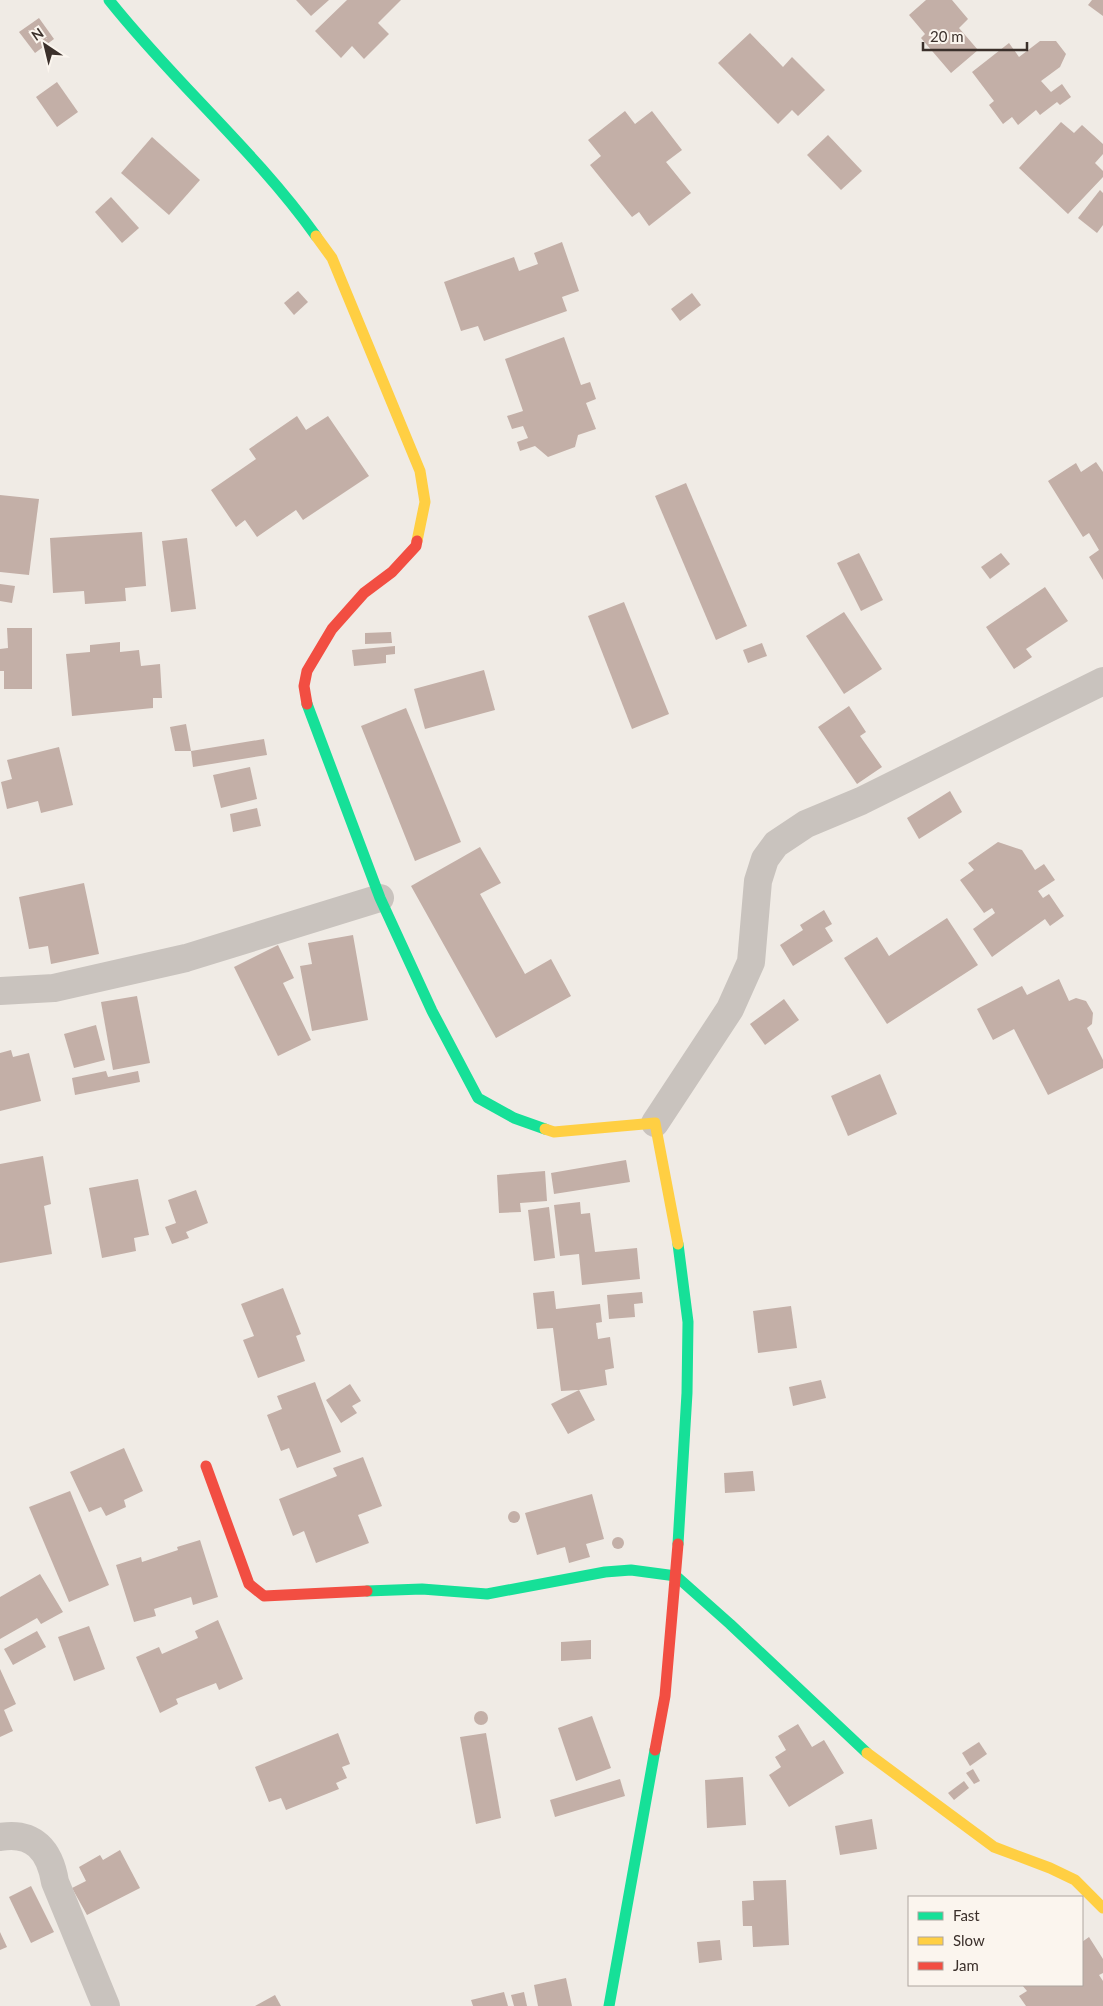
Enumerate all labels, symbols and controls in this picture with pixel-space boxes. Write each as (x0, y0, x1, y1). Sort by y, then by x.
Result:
north arrow (20, 20, 70, 70)
scale bar (923, 20, 1027, 52)
text: N (28, 24, 47, 44)
text: 20 m (930, 27, 964, 45)
legend (908, 1896, 1083, 1986)
text: Fast (953, 1906, 980, 1924)
text: Slow (953, 1931, 985, 1949)
text: Jam (953, 1956, 979, 1974)

